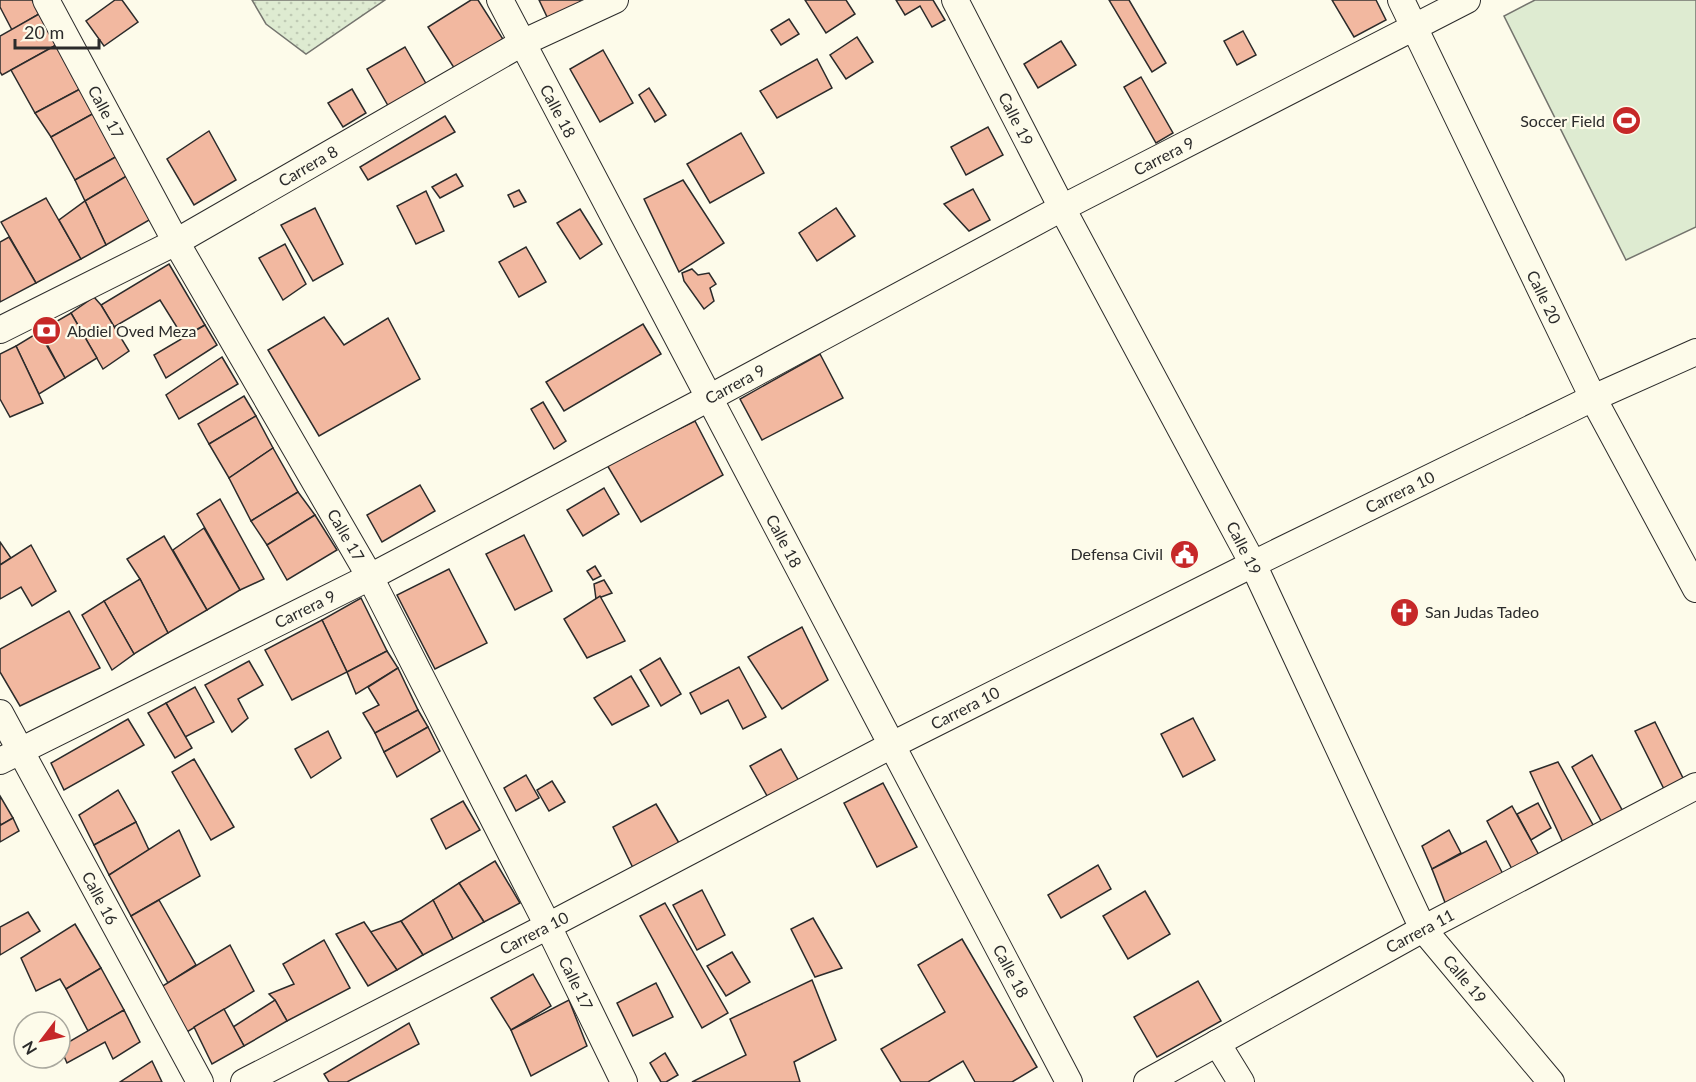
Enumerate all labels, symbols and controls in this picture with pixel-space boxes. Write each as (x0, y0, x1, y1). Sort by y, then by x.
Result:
scale bar (15, 12, 99, 50)
text: 20 m (24, 21, 64, 43)
street label: Calle 18 (537, 81, 580, 141)
street label: Calle 17 (85, 82, 128, 142)
street label: Calle 19 (995, 89, 1038, 149)
sports icon: Soccer Field (1610, 105, 1642, 137)
place label: Soccer Field (1520, 111, 1605, 130)
street label: Carrera 9 (1130, 132, 1197, 179)
street label: Carrera 8 (275, 141, 341, 190)
street label: Calle 20 (1523, 267, 1566, 327)
bank icon: Abdiel Oved Meza (30, 315, 62, 347)
place label: Abdiel Oved Meza (67, 321, 196, 340)
street label: Carrera 9 (701, 360, 768, 407)
street label: Carrera 10 (1362, 467, 1438, 516)
street label: Calle 17 (324, 505, 369, 564)
street label: Calle 18 (763, 511, 806, 571)
street label: Calle 19 (1223, 518, 1266, 578)
public building icon: Defensa Civil (1168, 538, 1200, 570)
place label: Defensa Civil (1070, 544, 1163, 563)
street label: Carrera 9 (271, 586, 338, 631)
church icon: San Judas Tadeo (1388, 596, 1420, 628)
place label: San Judas Tadeo (1425, 602, 1539, 621)
street label: Carrera 10 (927, 682, 1002, 733)
street label: Calle 16 (79, 868, 122, 928)
street label: Carrera 11 (1382, 905, 1457, 956)
street label: Carrera 10 (496, 907, 571, 958)
street label: Calle 18 (990, 941, 1033, 1001)
street label: Calle 19 (1440, 951, 1491, 1007)
street label: Calle 17 (555, 953, 598, 1013)
north arrow (12, 1010, 72, 1070)
text: N (18, 1038, 40, 1058)

